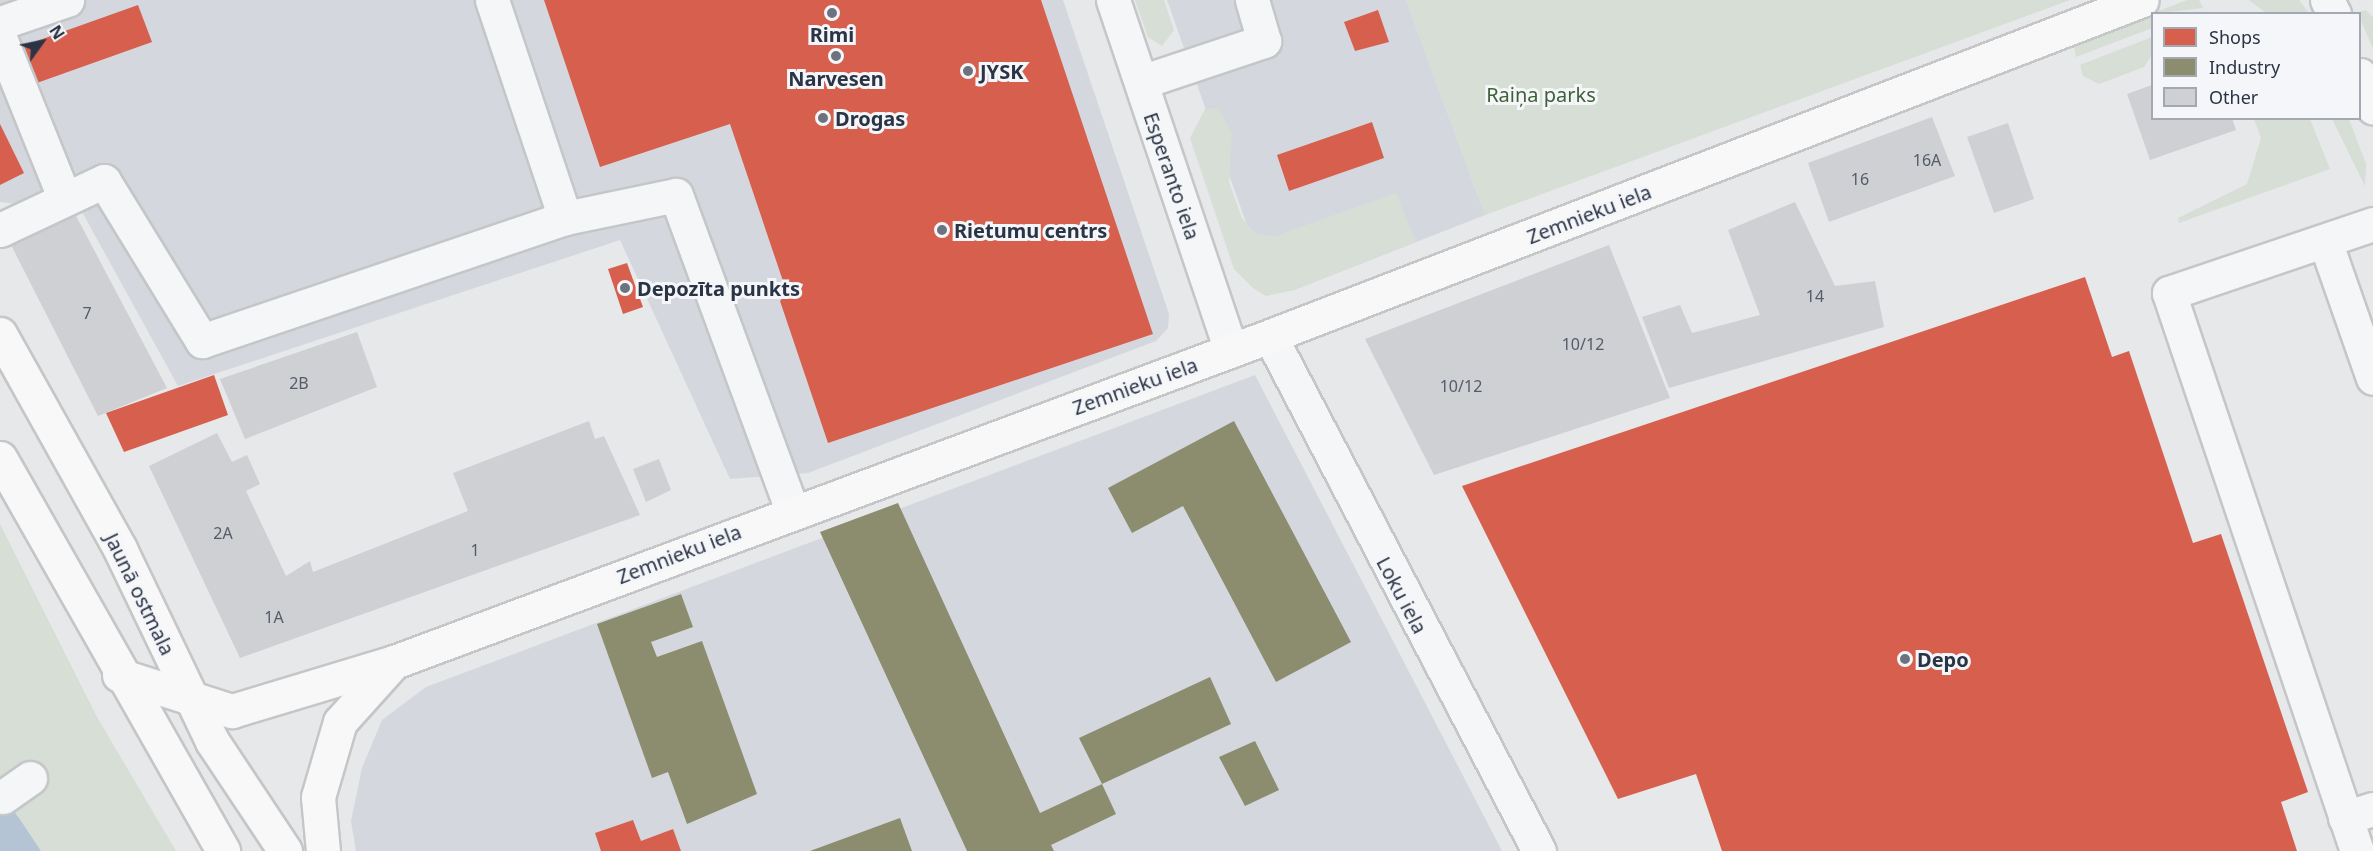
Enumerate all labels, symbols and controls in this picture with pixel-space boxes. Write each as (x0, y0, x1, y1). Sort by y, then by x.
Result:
marker: Rimi (825, 6, 839, 20)
north arrow (12, 12, 72, 72)
legend (2151, 12, 2361, 120)
text: N (44, 21, 70, 44)
place label: Rimi (810, 22, 854, 46)
text: Shops (2209, 25, 2261, 49)
marker: Narvesen (829, 49, 843, 63)
text: Industry (2209, 55, 2280, 79)
place label: JYSK (980, 59, 1023, 83)
marker: JYSK (961, 64, 975, 78)
place label: Narvesen (788, 66, 884, 90)
park label: Raiņa parks (1486, 82, 1596, 106)
text: Other (2209, 85, 2258, 109)
place label: Drogas (835, 106, 905, 130)
street label: Esperanto iela (1139, 109, 1205, 243)
marker: Drogas (816, 111, 830, 125)
house number: 16A (1913, 150, 1941, 170)
house number: 16 (1851, 169, 1869, 189)
street label: Zemnieku iela (1523, 179, 1655, 249)
place label: Rietumu centrs (954, 218, 1107, 242)
marker: Rietumu centrs (935, 223, 949, 237)
place label: Depozīta punkts (637, 276, 800, 300)
marker: Depozīta punkts (618, 281, 632, 295)
house number: 14 (1806, 286, 1824, 306)
house number: 7 (82, 303, 92, 323)
house number: 10/12 (1562, 334, 1604, 354)
street label: Zemnieku iela (1069, 352, 1201, 420)
house number: 2B (289, 373, 309, 393)
house number: 10/12 (1440, 376, 1482, 396)
street label: Zemnieku iela (613, 519, 745, 589)
house number: 2A (213, 523, 233, 543)
street label: Jaunā ostmala (100, 529, 180, 659)
house number: 1 (470, 540, 480, 560)
street label: Loku iela (1372, 552, 1432, 638)
house number: 1A (264, 607, 284, 627)
place label: Depo (1917, 647, 1969, 671)
marker: Depo (1898, 652, 1912, 666)

